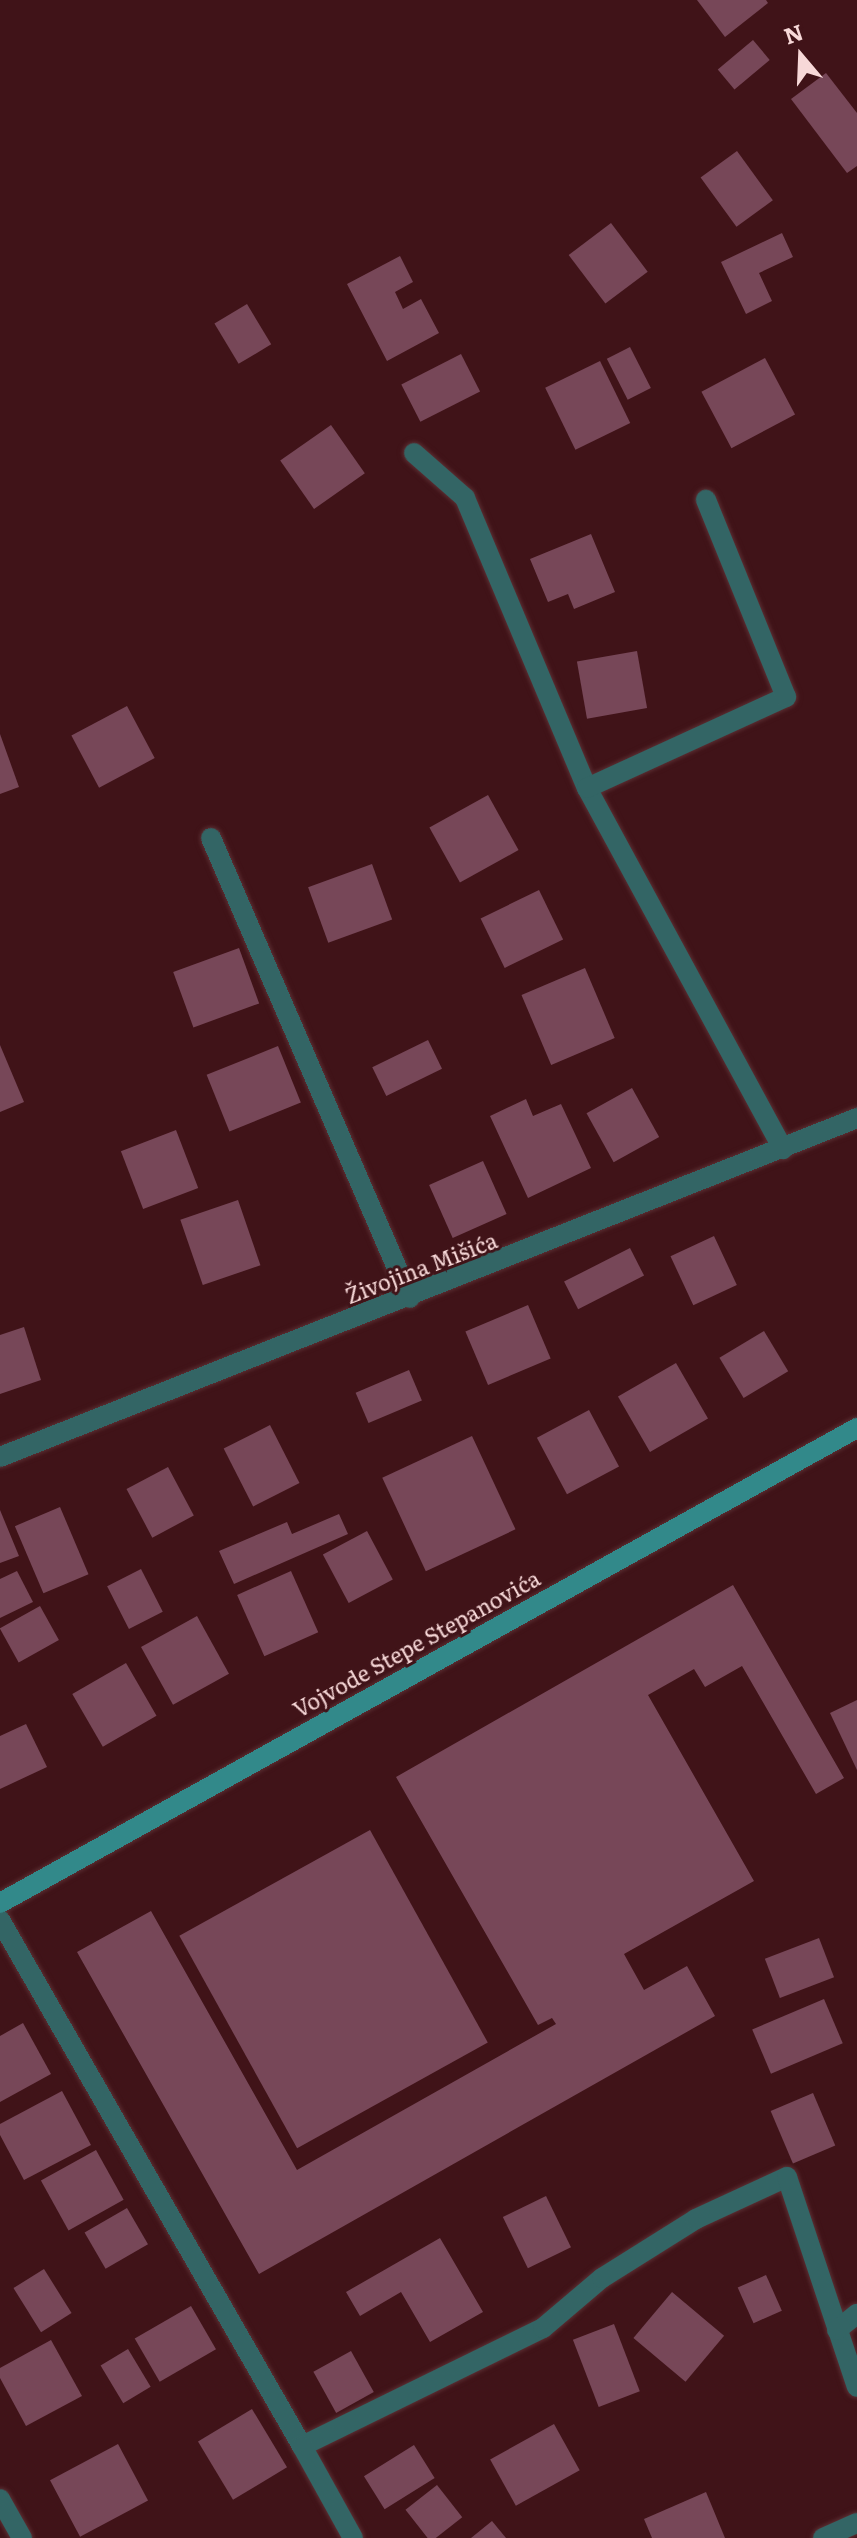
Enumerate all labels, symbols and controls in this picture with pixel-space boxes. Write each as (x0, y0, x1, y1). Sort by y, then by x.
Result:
text: N (779, 14, 807, 51)
north arrow (761, 16, 841, 96)
street label: Živojina Mišića (341, 1226, 501, 1308)
street label: Vojvode Stepe Stepanovića (288, 1564, 544, 1722)

